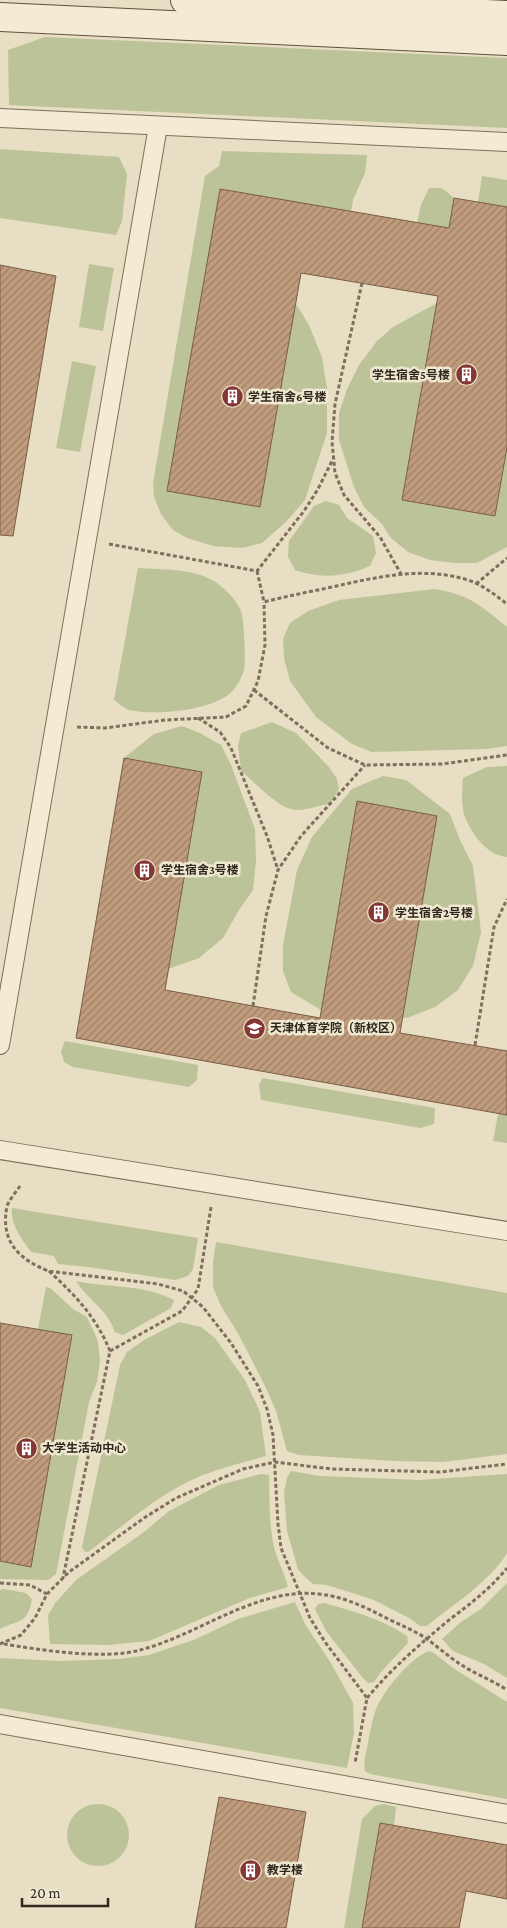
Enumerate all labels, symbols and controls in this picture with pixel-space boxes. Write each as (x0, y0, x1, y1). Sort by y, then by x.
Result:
building icon: 学生宿舍5号楼 (454, 363, 478, 387)
place label: 学生宿舍5号楼 (372, 368, 450, 382)
building icon: 学生宿舍6号楼 (220, 385, 244, 409)
place label: 学生宿舍6号楼 (248, 390, 327, 404)
building icon: 学生宿舍3号楼 (133, 858, 157, 882)
place label: 学生宿舍3号楼 (161, 863, 239, 877)
building icon: 学生宿舍2号楼 (367, 901, 391, 925)
place label: 学生宿舍2号楼 (395, 906, 473, 920)
school or university icon: 天津体育学院（新校区） (242, 1016, 266, 1040)
place label: 天津体育学院（新校区） (270, 1021, 402, 1035)
building icon: 大学生活动中心 (14, 1436, 38, 1460)
place label: 大学生活动中心 (42, 1441, 126, 1455)
building icon: 教学楼 (239, 1858, 263, 1882)
place label: 教学楼 (267, 1863, 303, 1877)
scale bar (22, 1876, 109, 1908)
text: 20 m (30, 1885, 61, 1901)

